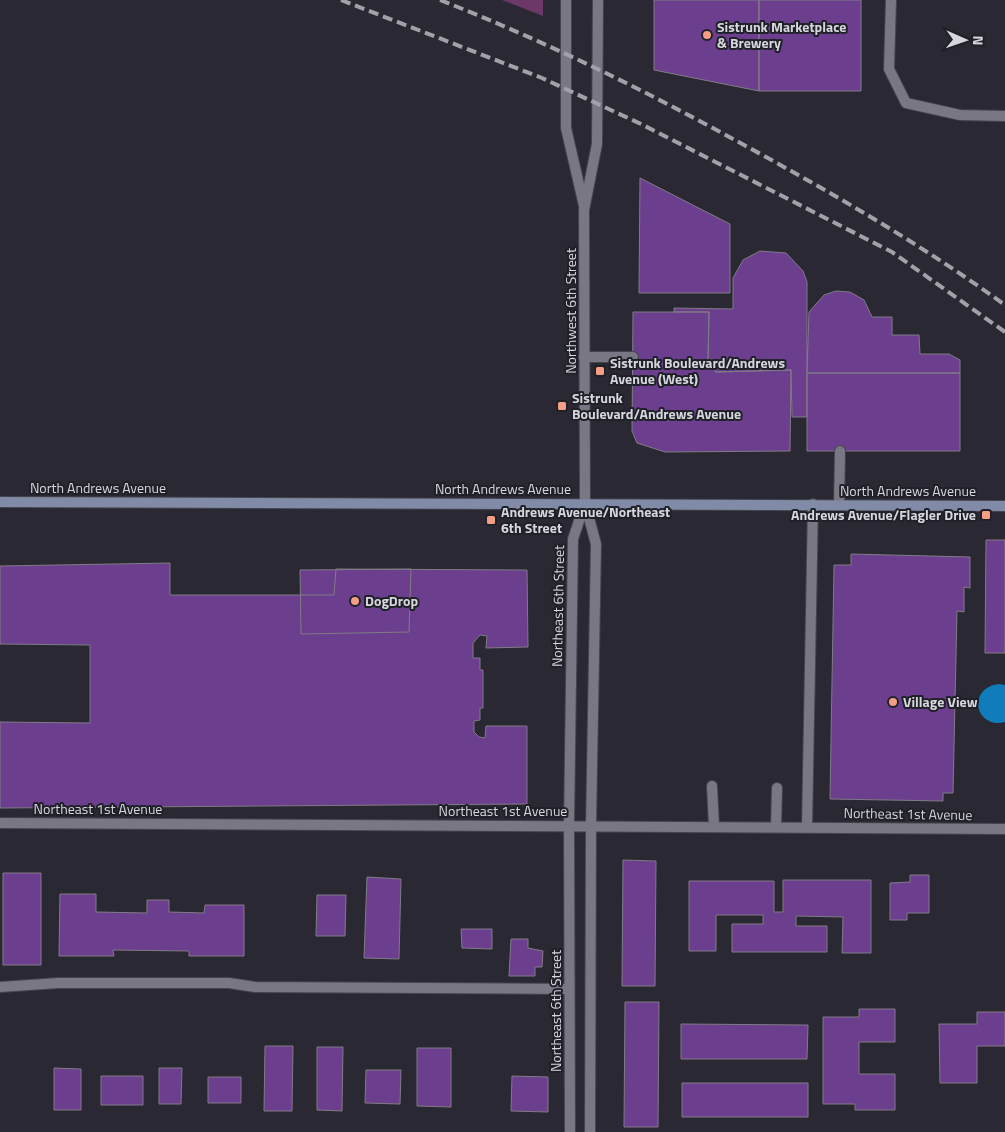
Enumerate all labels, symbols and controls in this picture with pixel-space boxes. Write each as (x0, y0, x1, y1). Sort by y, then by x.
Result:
north arrow (940, 15, 990, 65)
place label: Sistrunk Marketplace & Brewery (717, 16, 847, 53)
marker: Sistrunk Marketplace & Brewery (701, 29, 713, 41)
text: N (968, 35, 989, 46)
street label: Northwest 6th Street (560, 248, 581, 374)
place label: Sistrunk Boulevard/Andrews Avenue (West) (610, 352, 785, 389)
marker: Sistrunk Boulevard/Andrews Avenue (West) (594, 365, 606, 377)
place label: Sistrunk Boulevard/Andrews Avenue (572, 387, 741, 424)
marker: Sistrunk Boulevard/Andrews Avenue (556, 400, 568, 412)
street label: North Andrews Avenue (30, 477, 166, 498)
street label: North Andrews Avenue (435, 478, 571, 499)
street label: North Andrews Avenue (840, 480, 976, 501)
place label: Andrews Avenue/Northeast 6th Street (501, 501, 670, 538)
place label: Andrews Avenue/Flagler Drive (791, 504, 976, 525)
marker: Andrews Avenue/Flagler Drive (980, 509, 992, 521)
marker: Andrews Avenue/Northeast 6th Street (485, 514, 497, 526)
street label: Northeast 6th Street (546, 545, 569, 667)
place label: DogDrop (365, 590, 418, 611)
marker: DogDrop (349, 595, 361, 607)
place label: Village View (903, 691, 978, 712)
marker: Village View (887, 696, 899, 708)
street label: Northeast 1st Avenue (34, 798, 162, 819)
street label: Northeast 1st Avenue (439, 800, 567, 821)
street label: Northeast 1st Avenue (843, 802, 973, 825)
street label: Northeast 6th Street (545, 950, 566, 1072)

